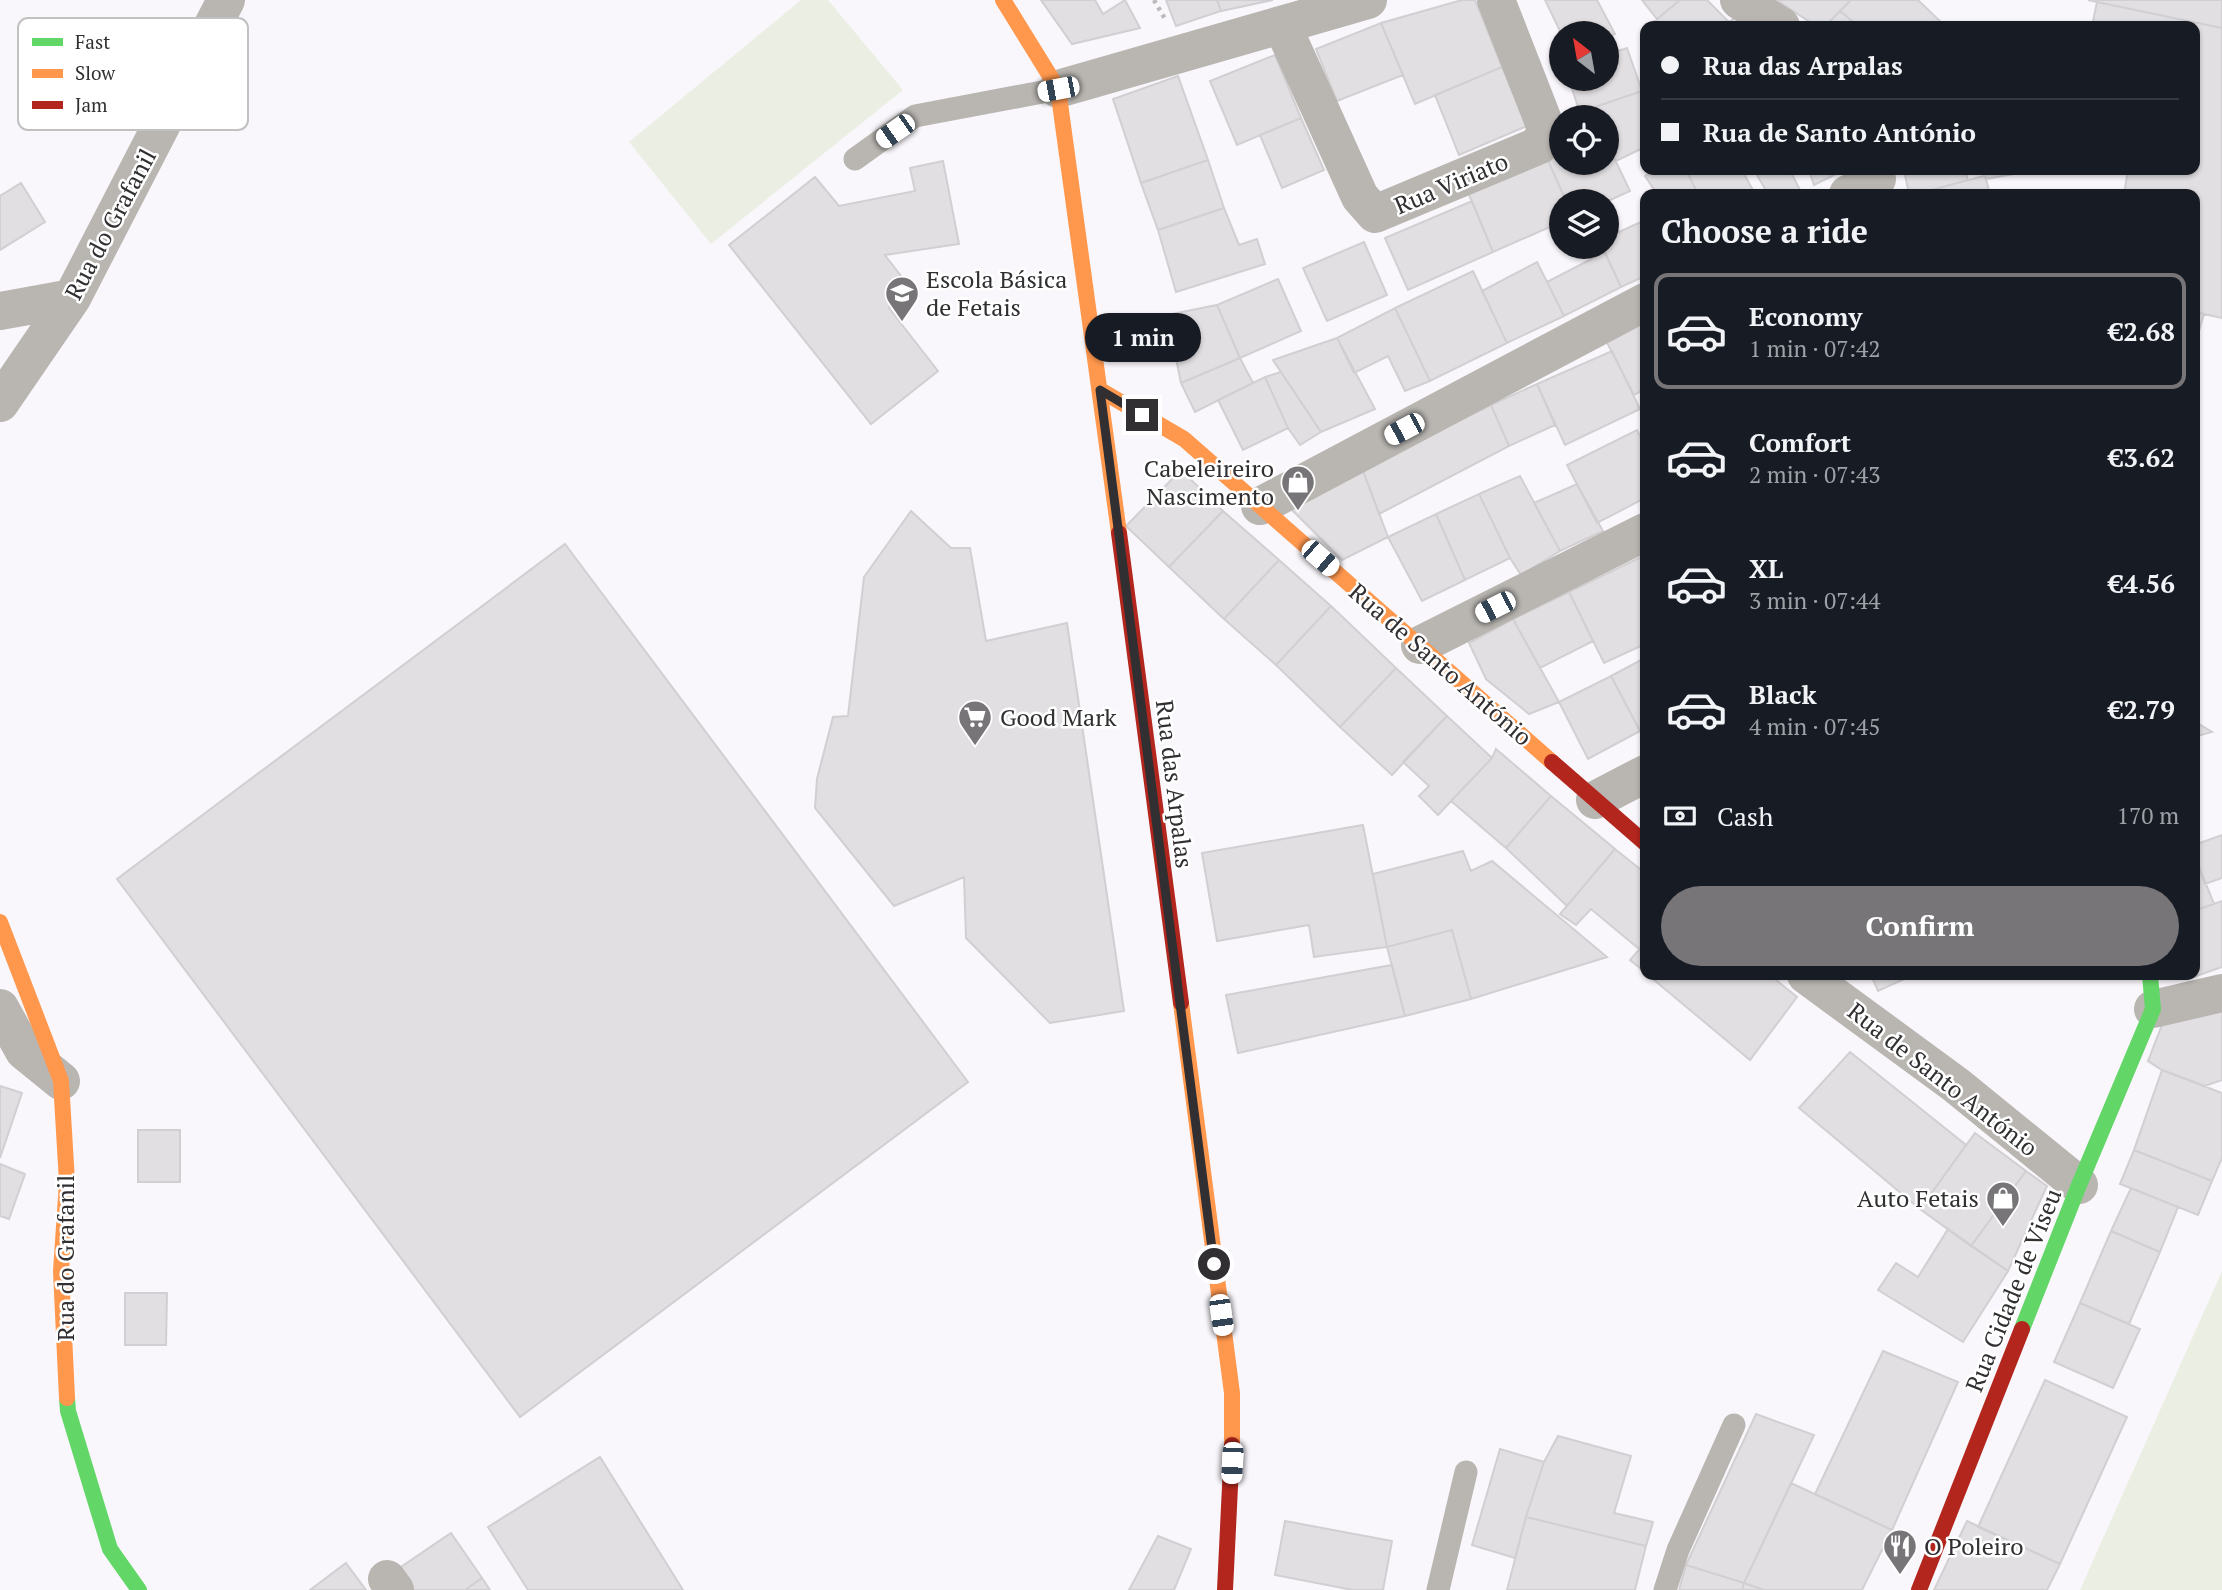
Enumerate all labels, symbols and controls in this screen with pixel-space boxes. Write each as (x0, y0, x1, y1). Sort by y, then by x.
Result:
legend (18, 18, 248, 130)
north arrow (1549, 21, 1619, 91)
map controls (1549, 21, 1619, 259)
text: Fast (75, 29, 110, 54)
text: Rua das Arpalas (1703, 48, 1903, 82)
text: Slow (75, 60, 116, 85)
car (1036, 75, 1081, 103)
text: Jam (75, 92, 108, 117)
button: locate (1549, 105, 1619, 175)
car (872, 110, 919, 152)
text: Rua de Santo António (1703, 115, 1976, 149)
street label: Rua do Grafanil (57, 143, 163, 305)
street label: Rua Viriato (1389, 145, 1513, 221)
button: layers (1549, 189, 1619, 259)
text: Choose a ride (1661, 210, 1868, 252)
place label: Escola Básica de Fetais (926, 263, 1067, 323)
school or university icon: Escola Básica de Fetais (883, 274, 921, 323)
text: Economy (1749, 299, 1862, 333)
icon: car (1665, 300, 1728, 363)
callout: 1 min (1084, 314, 1200, 362)
text: €2.68 (2109, 314, 2175, 348)
text: 1 min (1112, 322, 1174, 353)
text: 1 min · 07:42 (1749, 333, 1881, 364)
route end (1126, 399, 1158, 431)
car (1381, 410, 1428, 448)
text: Comfort (1749, 425, 1851, 459)
icon: car (1665, 426, 1728, 489)
text: €3.62 (2109, 440, 2175, 474)
place label: Cabeleireiro Nascimento (1144, 452, 1274, 512)
text: 2 min · 07:43 (1749, 459, 1881, 490)
shop icon: Cabeleireiro Nascimento (1279, 463, 1317, 512)
car (1298, 536, 1343, 580)
text: XL (1749, 551, 1783, 585)
icon: car (1665, 552, 1728, 615)
text: €4.56 (2109, 566, 2175, 600)
street label: Rua de Santo António (1343, 576, 1539, 752)
text: 3 min · 07:44 (1749, 585, 1881, 616)
car (1472, 588, 1519, 626)
text: Black (1749, 677, 1817, 711)
icon: car (1665, 678, 1728, 741)
text: €2.79 (2109, 692, 2175, 726)
supermarket icon: Good Mark (956, 698, 994, 747)
street label: Rua das Arpalas (1149, 698, 1201, 870)
place label: Good Mark (1000, 701, 1117, 733)
text: 4 min · 07:45 (1749, 711, 1881, 742)
icon: cash (1661, 797, 1699, 835)
text: Cash (1717, 799, 1773, 833)
text: 170 m (2117, 800, 2179, 831)
button: Confirm (1661, 886, 2179, 966)
street label: Rua de Santo António (1842, 995, 2044, 1163)
street label: Rua do Grafanil (49, 1175, 81, 1341)
shop icon: Auto Fetais (1984, 1179, 2022, 1228)
place label: Auto Fetais (1857, 1182, 1979, 1214)
street label: Rua Cidade de Viseu (1958, 1183, 2069, 1396)
route start (1198, 1248, 1230, 1280)
car (1208, 1293, 1235, 1337)
car (1221, 1441, 1244, 1485)
restaurant icon: O Poleiro (1881, 1527, 1919, 1576)
place label: O Poleiro (1924, 1530, 2023, 1562)

